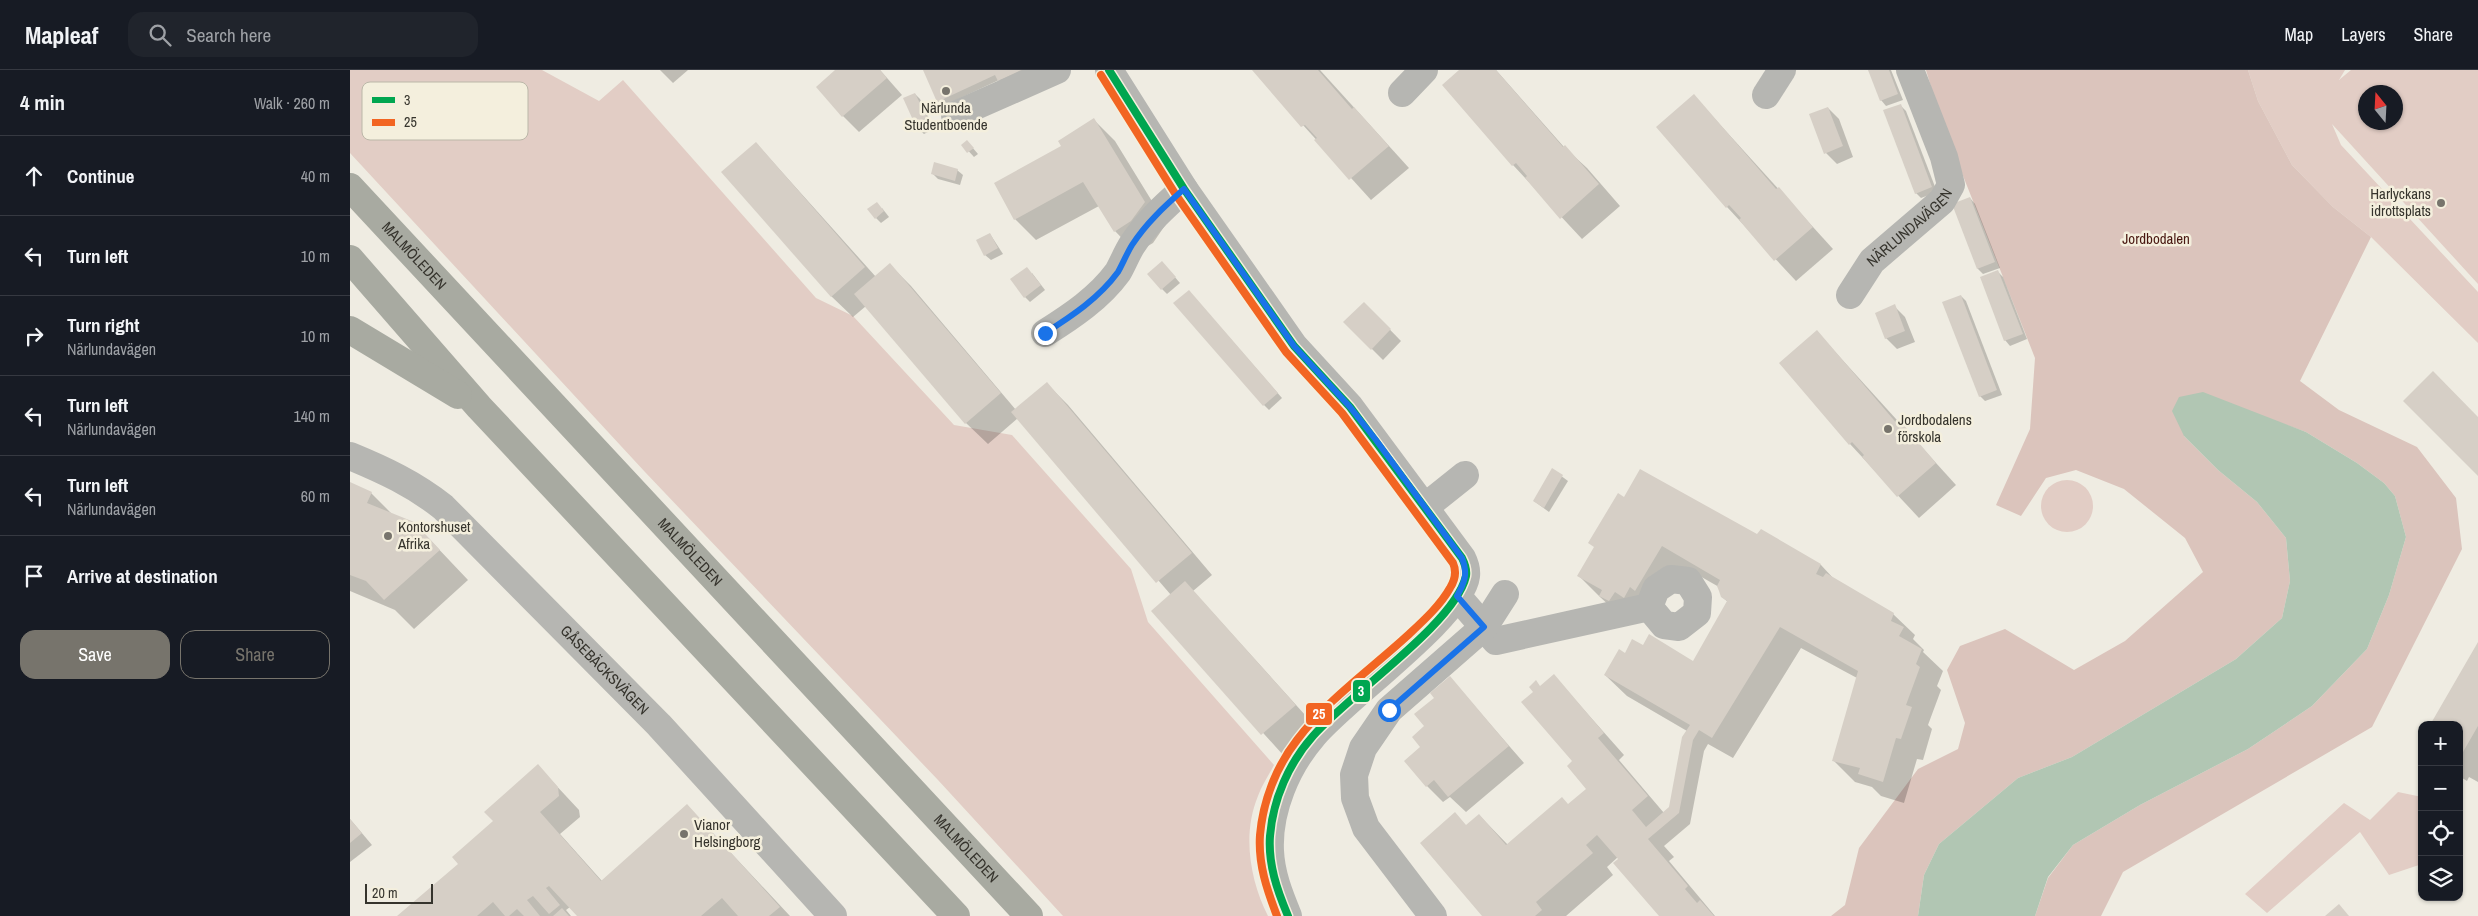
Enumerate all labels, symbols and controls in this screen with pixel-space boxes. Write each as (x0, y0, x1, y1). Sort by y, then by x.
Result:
search box (128, 12, 478, 57)
text: Mapleaf (25, 19, 98, 51)
icon: search (146, 21, 174, 49)
text: Search here (186, 22, 271, 48)
text: Map (2285, 22, 2313, 47)
text: Layers (2341, 22, 2386, 47)
text: Share (2414, 22, 2453, 47)
legend (362, 82, 528, 140)
marker: Närlunda Studentboende (940, 85, 952, 97)
north arrow (2358, 85, 2403, 130)
text: 4 min (20, 88, 65, 117)
text: 3 (404, 91, 410, 109)
text: Walk · 260 m (254, 92, 330, 114)
place label: Närlunda Studentboende (904, 97, 988, 135)
text: 25 (404, 113, 417, 131)
icon: ahead (20, 162, 48, 190)
text: Continue (67, 163, 135, 189)
text: 40 m (301, 165, 330, 187)
place label: Harlyckans idrottsplats (2370, 183, 2431, 221)
street label: NÄRLUNDAVÄGEN (1862, 184, 1957, 271)
marker: Harlyckans idrottsplats (2435, 197, 2447, 209)
street label: MALMÖLEDEN (377, 217, 451, 294)
park label: Jordbodalen (2122, 228, 2190, 249)
icon: left (20, 242, 48, 270)
text: Turn left (67, 243, 128, 269)
text: 10 m (301, 245, 330, 267)
text: Turn right (67, 312, 139, 338)
icon: right (20, 322, 48, 350)
route end (1034, 322, 1057, 345)
text: 10 m (301, 325, 330, 347)
text: Närlundavägen (67, 338, 156, 360)
text: Turn left (67, 392, 128, 418)
icon: left (20, 402, 48, 430)
text: 140 m (294, 405, 330, 427)
place label: Jordbodalens förskola (1898, 409, 1972, 447)
text: Närlundavägen (67, 418, 156, 440)
marker: Jordbodalens förskola (1882, 423, 1894, 435)
text: Turn left (67, 472, 128, 498)
icon: left (20, 482, 48, 510)
text: 60 m (301, 485, 330, 507)
text: Närlundavägen (67, 498, 156, 520)
street label: MALMÖLEDEN (653, 513, 728, 591)
place label: Kontorshuset Afrika (397, 516, 471, 554)
marker: Kontorshuset Afrika (382, 530, 394, 542)
icon: arrive (20, 562, 48, 590)
text: Arrive at destination (67, 563, 218, 589)
street label: GÅSEBÄCKSVÄGEN (556, 620, 654, 719)
button: Save (20, 630, 170, 679)
button: Share (180, 630, 330, 679)
line badge: 3 (1352, 679, 1371, 703)
text: 3 (1358, 682, 1364, 700)
route start (1378, 699, 1401, 722)
line badge: 25 (1305, 702, 1333, 726)
text: 25 (1313, 705, 1326, 723)
map controls (2418, 721, 2463, 901)
button: + (2418, 721, 2463, 766)
button: − (2418, 766, 2463, 811)
street label: MALMÖLEDEN (929, 809, 1004, 887)
button: locate (2418, 811, 2463, 856)
place label: Vianor Helsingborg (694, 814, 760, 852)
marker: Vianor Helsingborg (678, 828, 690, 840)
button: layers (2418, 856, 2463, 901)
scale bar (365, 881, 432, 904)
text: 20 m (372, 884, 398, 902)

